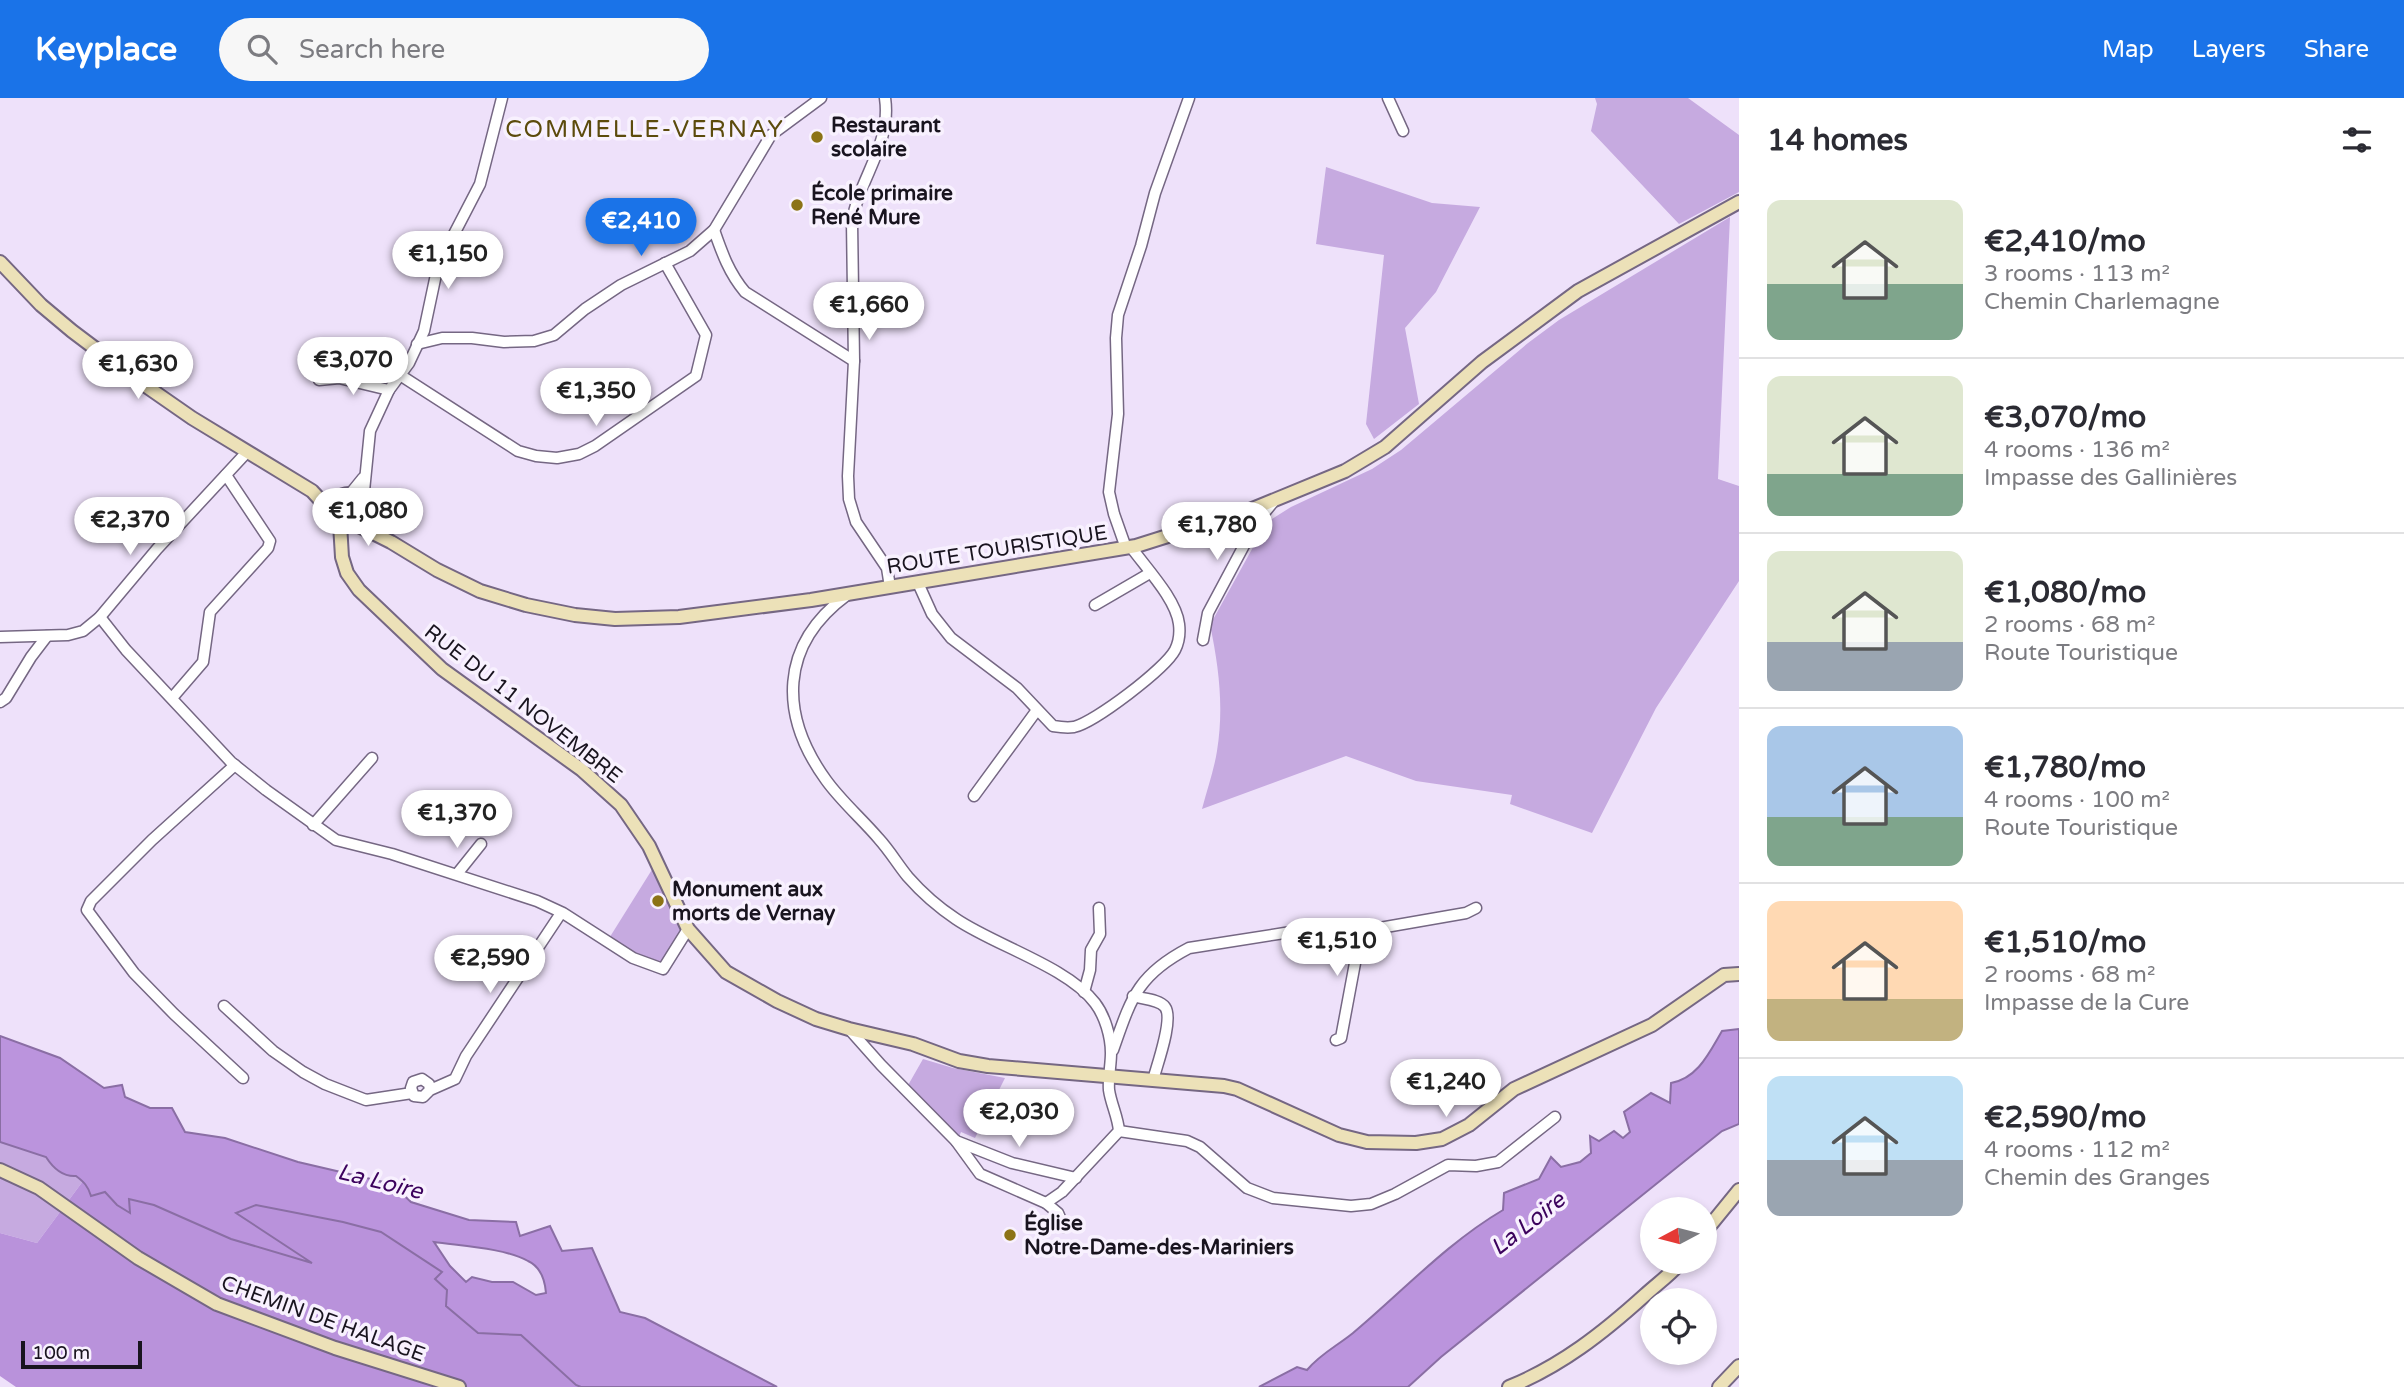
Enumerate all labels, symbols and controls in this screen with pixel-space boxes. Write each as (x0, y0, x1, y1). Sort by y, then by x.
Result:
search box (219, 18, 709, 81)
text: Keyplace (35, 30, 177, 69)
icon: search (243, 30, 281, 68)
text: Search here (299, 34, 445, 65)
text: Map (2102, 35, 2154, 64)
text: Layers (2192, 35, 2266, 64)
text: Share (2304, 35, 2369, 64)
place label: Restaurant scolaire (831, 113, 941, 162)
district label: COMMELLE-VERNAY (505, 115, 785, 144)
icon: filters (2338, 121, 2376, 159)
text: 14 homes (1767, 122, 1908, 159)
marker: Restaurant scolaire (809, 129, 825, 145)
place label: École primaire René Mure (811, 180, 953, 230)
marker: École primaire René Mure (789, 197, 805, 213)
pin: €2,410 (584, 198, 698, 258)
text: €2,410 (602, 207, 680, 235)
text: €2,410/mo (1984, 223, 2146, 260)
icon: home (1823, 228, 1907, 312)
pin: €1,150 (391, 232, 505, 291)
text: €1,150 (408, 240, 488, 268)
text: 3 rooms · 113 m² (1984, 260, 2170, 288)
pin: €1,660 (812, 282, 926, 342)
text: Chemin Charlemagne (1984, 288, 2220, 316)
text: €1,660 (829, 291, 909, 319)
pin: €3,070 (296, 338, 410, 397)
pin: €1,630 (81, 342, 195, 401)
text: €3,070 (313, 346, 393, 374)
text: €1,630 (98, 350, 178, 378)
pin: €1,350 (539, 368, 653, 428)
text: €1,350 (556, 377, 636, 405)
text: €3,070/mo (1984, 399, 2146, 436)
icon: home (1823, 404, 1907, 488)
text: 4 rooms · 136 m² (1984, 436, 2170, 464)
text: Impasse des Gallinières (1984, 464, 2237, 492)
pin: €1,080 (311, 489, 425, 548)
text: €1,080 (328, 497, 408, 525)
pin: €2,370 (73, 498, 187, 557)
pin: €1,780 (1160, 503, 1274, 562)
text: €2,370 (90, 506, 170, 534)
text: €1,780 (1177, 511, 1257, 539)
street label: ROUTE TOURISTIQUE (885, 520, 1109, 580)
text: €1,080/mo (1984, 574, 2146, 611)
icon: home (1823, 579, 1907, 663)
text: 2 rooms · 68 m² (1984, 611, 2155, 639)
street label: RUE DU 11 NOVEMBRE (419, 619, 627, 789)
text: Route Touristique (1984, 639, 2178, 667)
text: €1,780/mo (1984, 749, 2146, 786)
icon: home (1823, 754, 1907, 838)
text: 4 rooms · 100 m² (1984, 786, 2170, 814)
pin: €1,370 (400, 790, 514, 850)
text: €1,370 (417, 799, 497, 827)
text: Route Touristique (1984, 814, 2178, 842)
place label: Monument aux morts de Vernay (672, 877, 836, 926)
marker: Monument aux morts de Vernay (650, 893, 666, 909)
pin: €1,510 (1280, 918, 1394, 978)
text: €1,510/mo (1984, 924, 2146, 961)
text: €1,510 (1297, 927, 1377, 955)
icon: home (1823, 929, 1907, 1013)
pin: €2,590 (433, 936, 547, 995)
text: €2,590 (450, 944, 530, 972)
text: 2 rooms · 68 m² (1984, 961, 2155, 989)
text: Impasse de la Cure (1984, 989, 2189, 1017)
pin: €1,240 (1389, 1060, 1503, 1119)
text: €1,240 (1406, 1068, 1486, 1096)
pin: €2,030 (962, 1090, 1076, 1149)
text: €2,030 (979, 1098, 1059, 1126)
text: €2,590/mo (1984, 1099, 2146, 1136)
icon: home (1823, 1104, 1907, 1188)
text: 4 rooms · 112 m² (1984, 1136, 2170, 1164)
water label: La Loire (335, 1158, 427, 1207)
text: Chemin des Granges (1984, 1164, 2210, 1192)
water label: La Loire (1485, 1185, 1572, 1262)
north arrow (1640, 1197, 1717, 1274)
map controls (1640, 1197, 1717, 1365)
place label: Église Notre-Dame-des-Mariniers (1024, 1210, 1294, 1260)
marker: Église Notre-Dame-des-Mariniers (1002, 1227, 1018, 1243)
street label: CHEMIN DE HALAGE (218, 1270, 428, 1368)
button: locate (1640, 1288, 1717, 1365)
scale bar (21, 1338, 142, 1370)
text: 100 m (32, 1342, 90, 1364)

